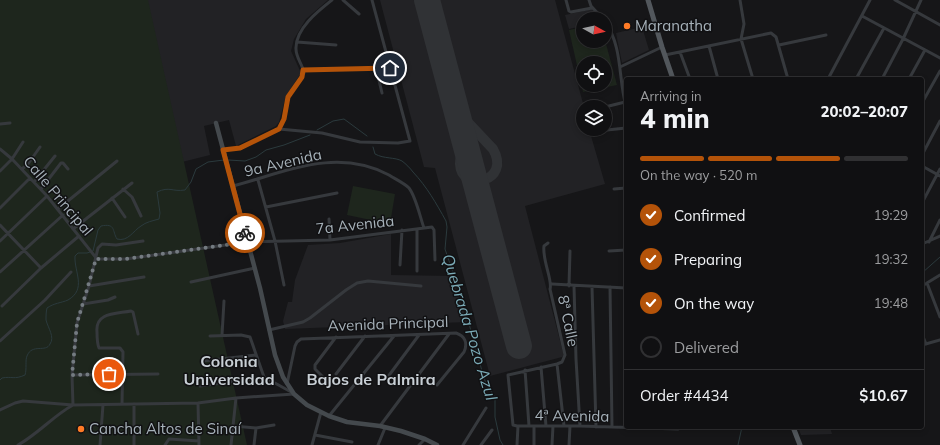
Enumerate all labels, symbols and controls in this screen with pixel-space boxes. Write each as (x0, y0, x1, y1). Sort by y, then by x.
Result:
north arrow (576, 12, 612, 48)
map controls (576, 12, 612, 136)
place label: Maranatha (635, 16, 712, 35)
marker: Maranatha (622, 21, 632, 31)
pin (373, 51, 407, 85)
button: locate (576, 56, 612, 92)
icon: home (379, 57, 401, 79)
text: Arriving in (640, 88, 702, 104)
button: layers (576, 100, 612, 136)
text: 4 min (640, 102, 710, 135)
text: 20:02–20:07 (821, 102, 908, 121)
street label: 9a Avenida (242, 144, 323, 181)
street label: Calle Principal (20, 152, 97, 239)
text: On the way · 520 m (640, 167, 757, 183)
icon: check (640, 204, 662, 226)
text: Confirmed (674, 206, 745, 225)
text: 19:29 (874, 207, 908, 223)
street label: 7a Avenida (315, 211, 395, 238)
courier (225, 213, 265, 253)
icon: bike (234, 222, 256, 244)
icon: check (640, 248, 662, 270)
text: Preparing (674, 250, 742, 269)
water label: Quebrada Pozo Azul (438, 251, 502, 403)
text: 19:32 (874, 251, 908, 267)
icon: check (640, 292, 662, 314)
street label: 8ª Calle (554, 293, 583, 348)
text: On the way (674, 294, 754, 313)
text: 19:48 (874, 295, 908, 311)
street label: Avenida Principal (327, 312, 449, 335)
text: Delivered (674, 338, 739, 357)
district label: Colonia Universidad (183, 351, 275, 389)
pin (92, 357, 126, 391)
icon: bag (98, 363, 120, 385)
district label: Bajos de Palmira (306, 369, 436, 389)
text: Order #4434 (640, 386, 728, 405)
text: $10.67 (859, 386, 908, 405)
street label: 4ª Avenida (534, 405, 610, 426)
place label: Cancha Altos de Sinaí (89, 419, 242, 438)
marker: Cancha Altos de Sinaí (76, 424, 86, 434)

